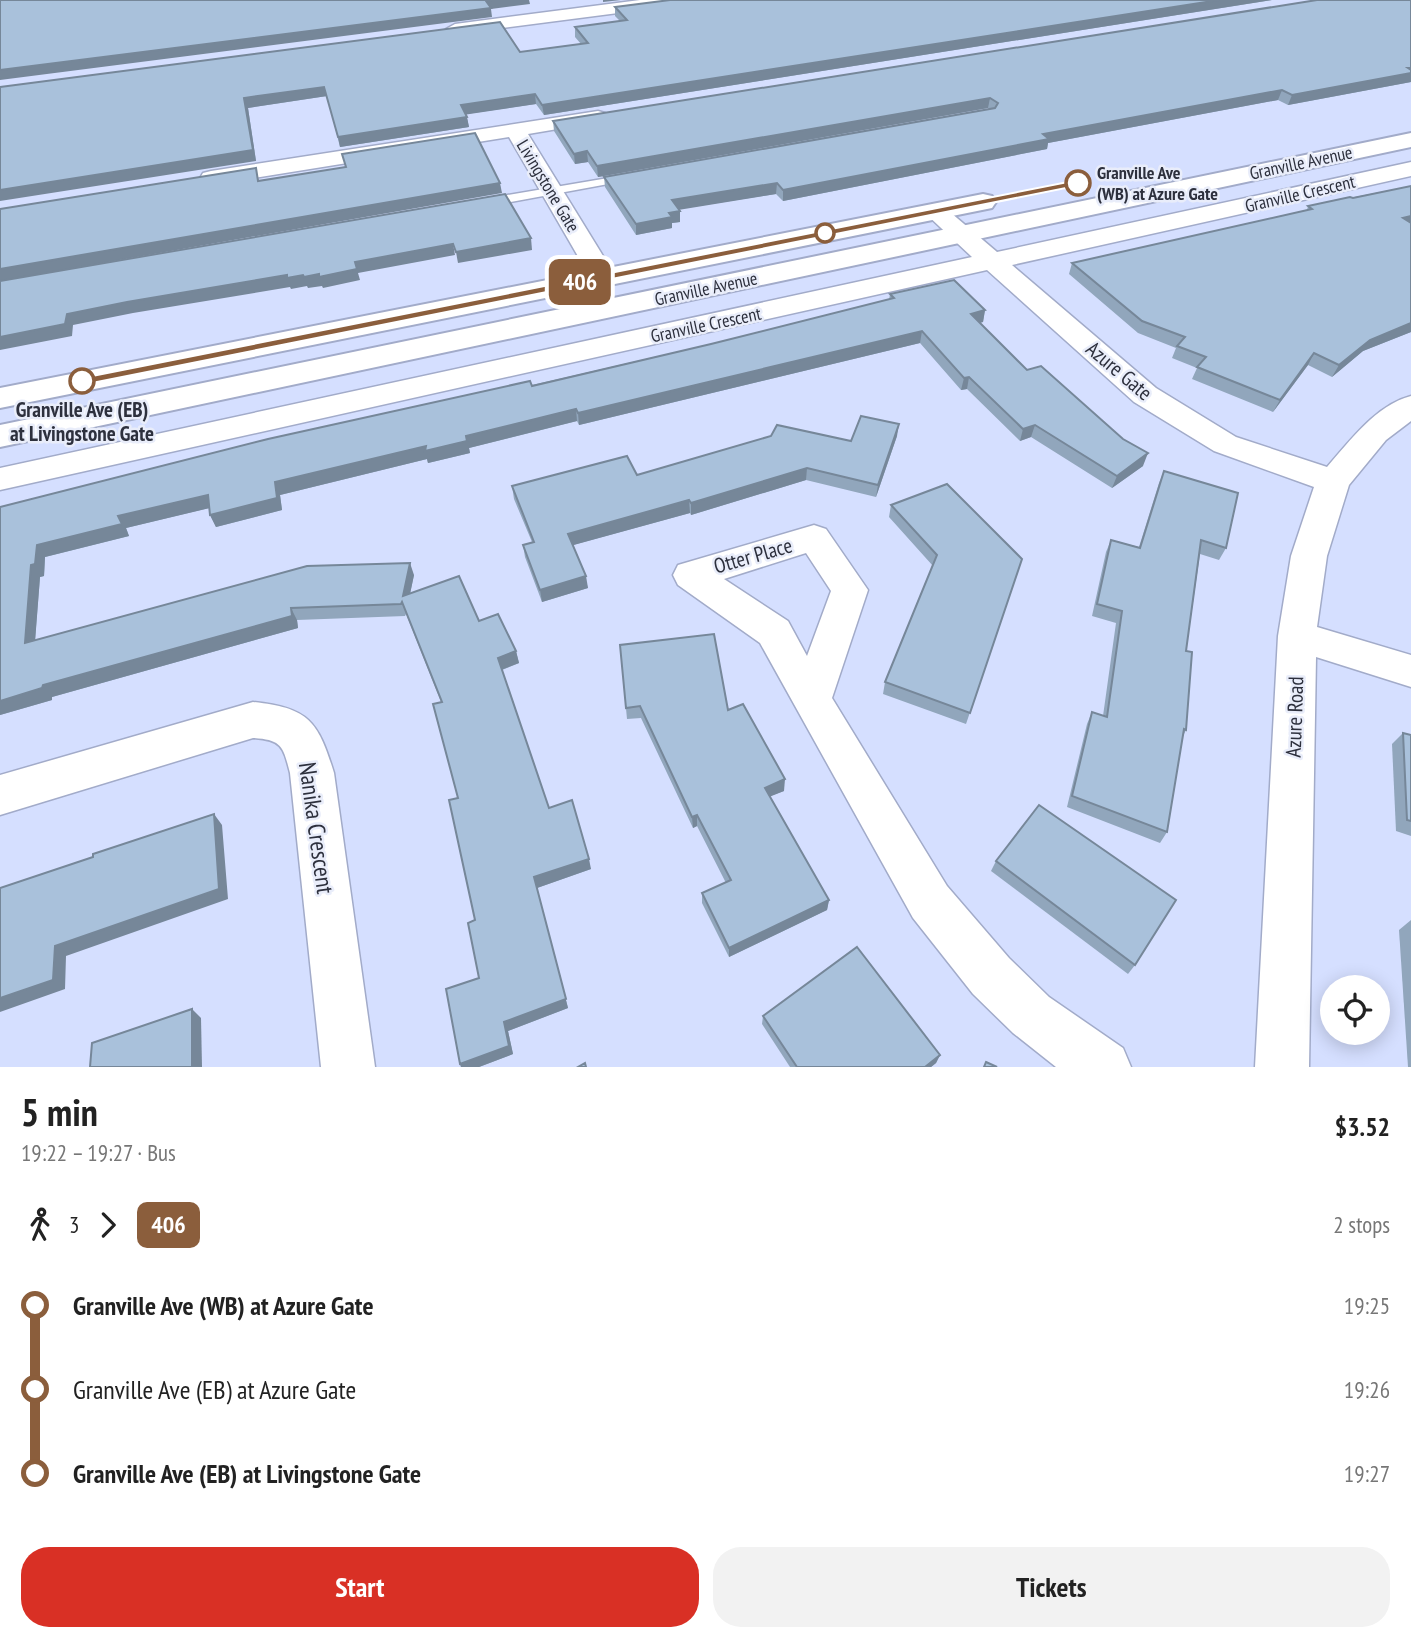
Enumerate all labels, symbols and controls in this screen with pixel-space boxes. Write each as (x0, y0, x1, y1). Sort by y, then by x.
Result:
street label: Livingstone Gate (512, 135, 585, 236)
street label: Granville Avenue (1247, 140, 1354, 185)
place label: Granville Ave (WB) at Azure Gate (1097, 161, 1218, 205)
marker: Granville Ave (WB) at Azure Gate (1065, 170, 1091, 196)
street label: Granville Crescent (1243, 170, 1357, 217)
unlabelled marker (815, 223, 835, 243)
line badge: 406 (540, 259, 620, 305)
text: 406 (563, 266, 597, 297)
street label: Granville Avenue (652, 266, 759, 311)
street label: Granville Crescent (649, 302, 763, 347)
street label: Azure Gate (1081, 335, 1158, 406)
marker: Granville Ave (EB) at Livingstone Gate (69, 368, 95, 394)
place label: Granville Ave (EB) at Livingstone Gate (10, 396, 154, 447)
street label: Otter Place (711, 531, 795, 580)
street label: Azure Road (1280, 676, 1309, 758)
street label: Nanika Crescent (292, 760, 341, 896)
map controls (1320, 975, 1390, 1045)
button: locate (1320, 975, 1390, 1045)
text: 5 min (21, 1087, 98, 1136)
text: $3.52 (1335, 1110, 1390, 1143)
text: 19:22 – 19:27 · Bus (21, 1138, 176, 1167)
icon: walk (21, 1206, 59, 1244)
icon: forward (89, 1206, 127, 1244)
text: 406 (151, 1209, 186, 1240)
text: 3 (69, 1210, 79, 1239)
text: 2 stops (1333, 1210, 1390, 1239)
text: Granville Ave (WB) at Azure Gate (73, 1289, 374, 1322)
text: 19:25 (1344, 1291, 1390, 1320)
text: Granville Ave (EB) at Azure Gate (73, 1373, 356, 1406)
text: 19:26 (1344, 1375, 1390, 1404)
text: Granville Ave (EB) at Livingstone Gate (73, 1457, 421, 1490)
text: 19:27 (1344, 1459, 1390, 1488)
button: Start (21, 1547, 699, 1627)
button: Tickets (713, 1547, 1390, 1627)

